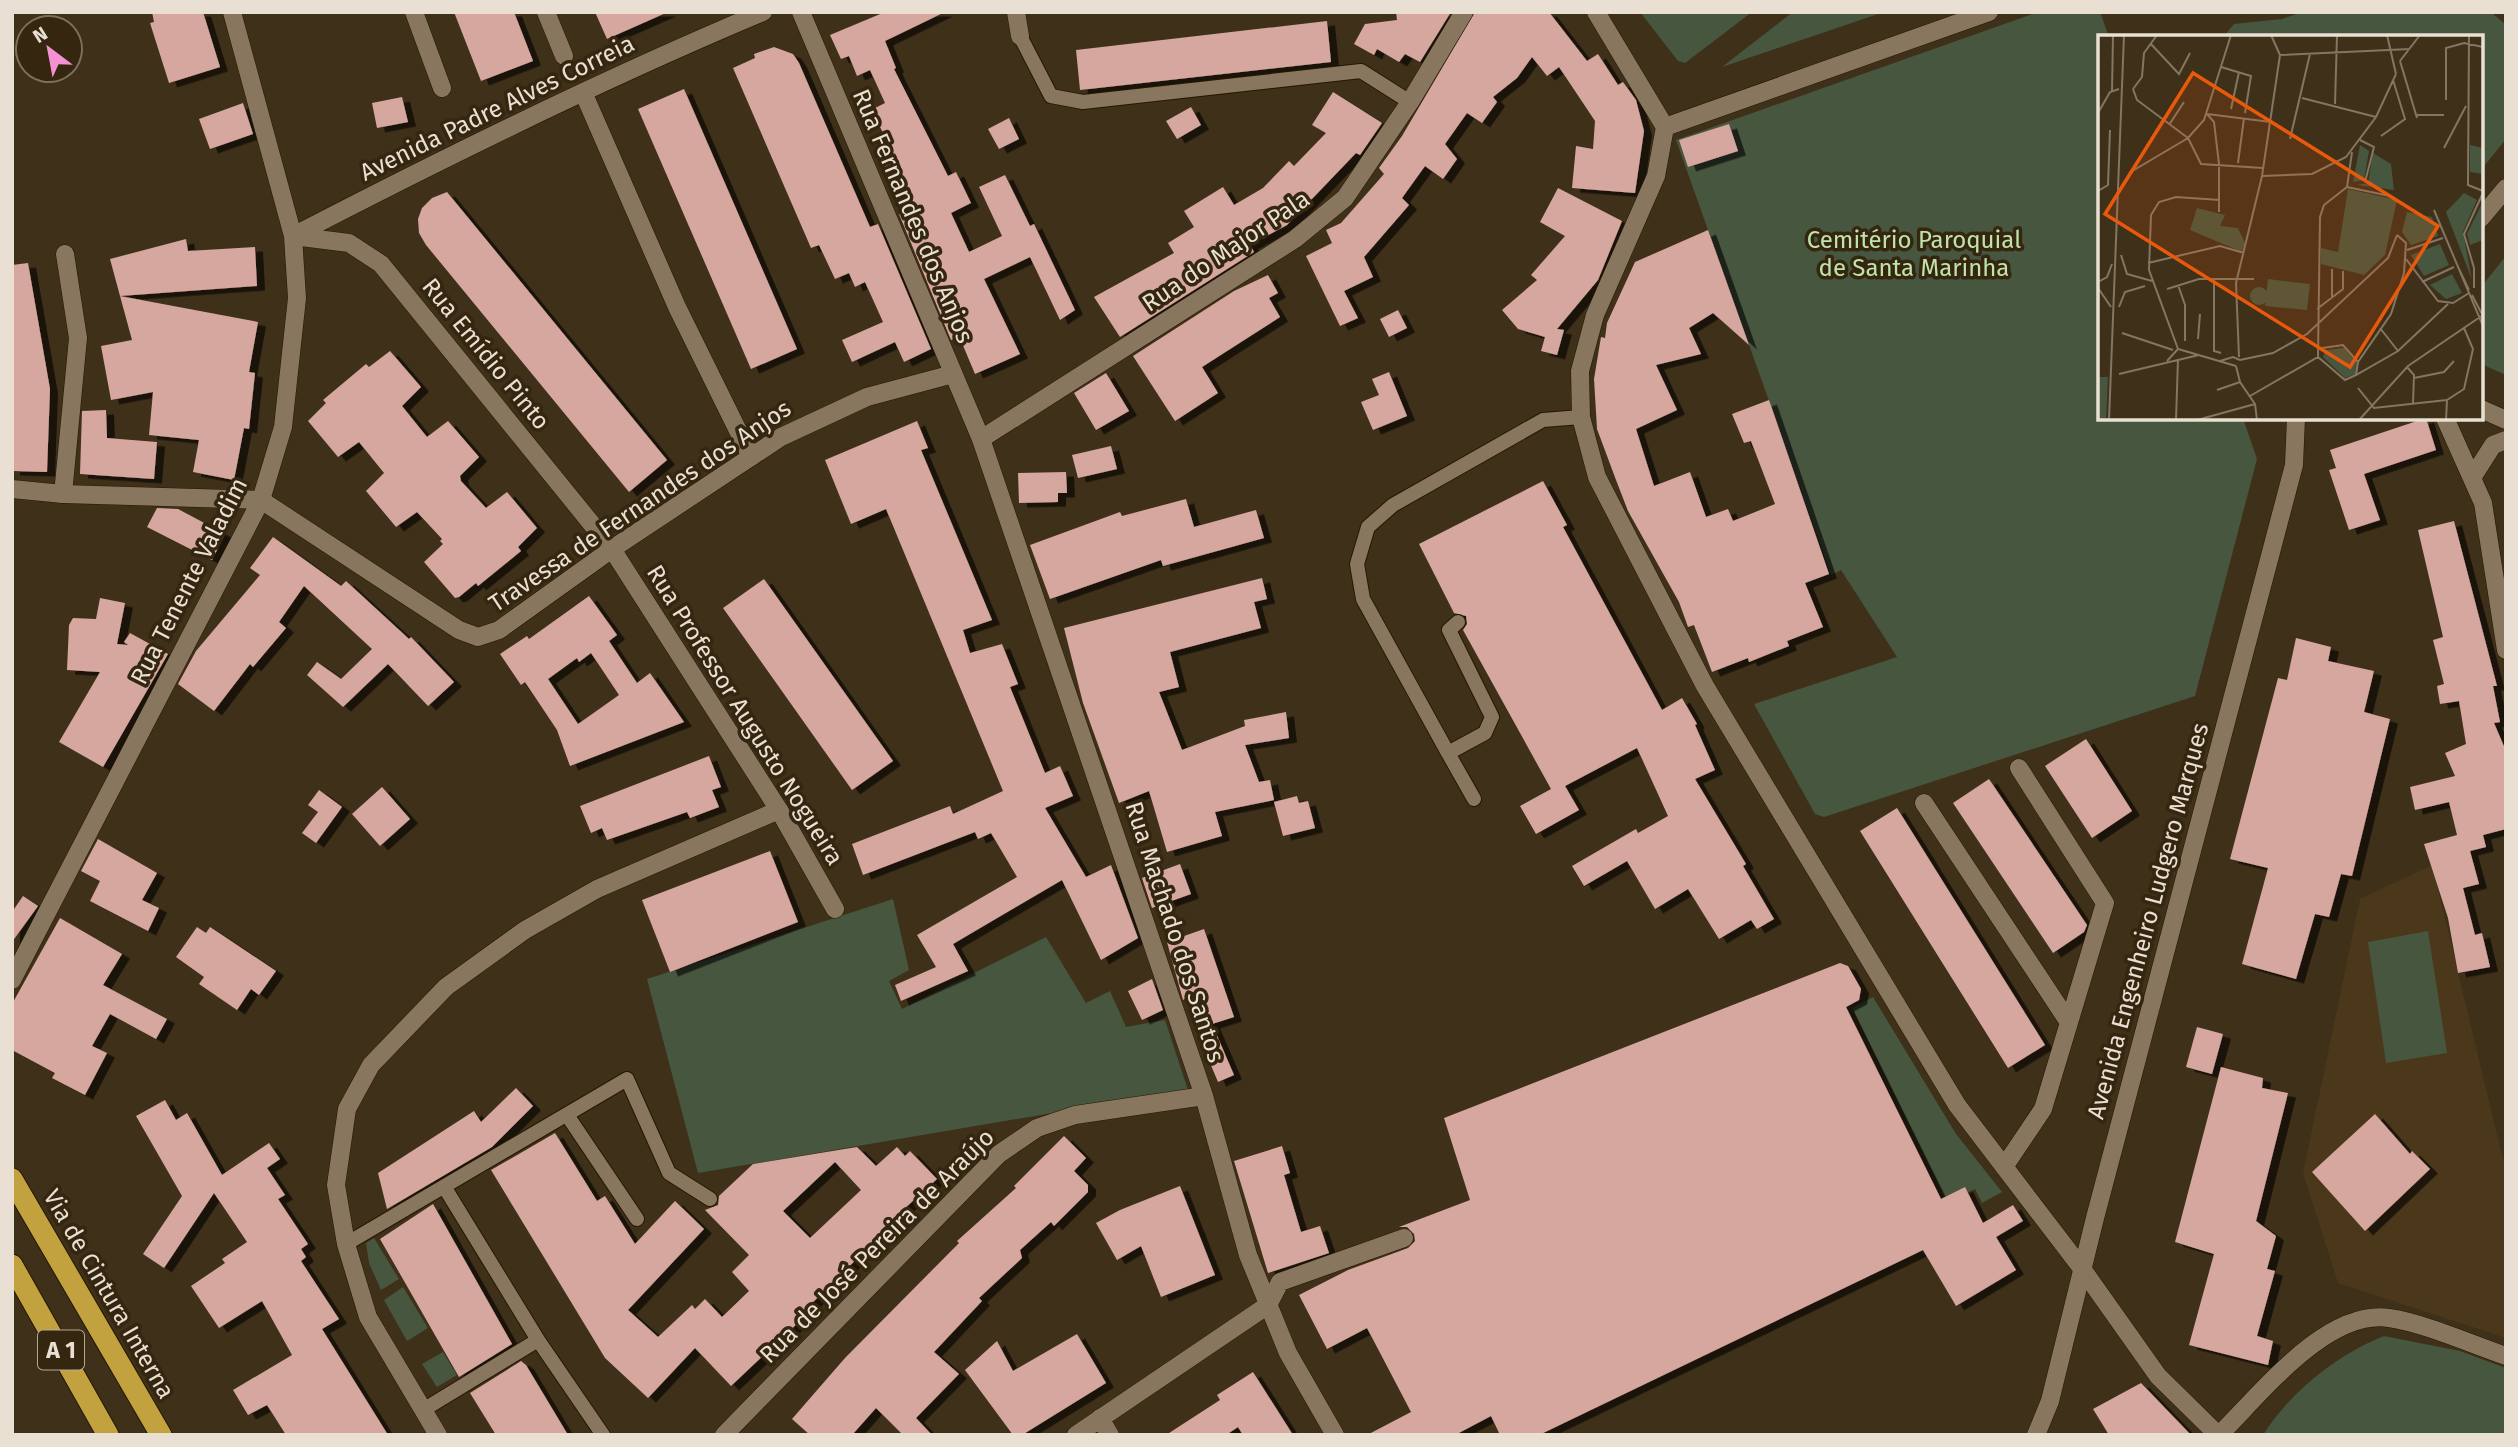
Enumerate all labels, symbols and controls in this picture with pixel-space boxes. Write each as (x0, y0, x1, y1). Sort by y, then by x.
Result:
north arrow (14, 14, 84, 84)
text: N (29, 22, 52, 48)
street label: Avenida Padre Alves Correia (355, 29, 639, 187)
inset map (2098, 35, 2483, 420)
street label: Rua Fernandes dos Anjos (847, 85, 979, 347)
street label: Rua do Major Pala (1137, 185, 1315, 317)
park label: Cemitério Paroquial de Santa Marinha (1807, 226, 2021, 282)
street label: Rua Emídio Pinto (416, 273, 556, 435)
street label: Travessa de Fernandes dos Anjos (484, 394, 796, 618)
street label: Rua Tenente Valadim (125, 473, 253, 689)
street label: Rua Professor Augusto Nogueira (641, 560, 849, 870)
street label: Avenida Engenheiro Ludgero Marques (2082, 720, 2214, 1122)
street label: Rua Machado dos Santos (1120, 798, 1230, 1066)
street label: Rua de José Pereira de Araújo (754, 1123, 1000, 1369)
street label: Via de Cintura Interna (38, 1184, 180, 1404)
road number: A 1 (38, 1330, 84, 1370)

